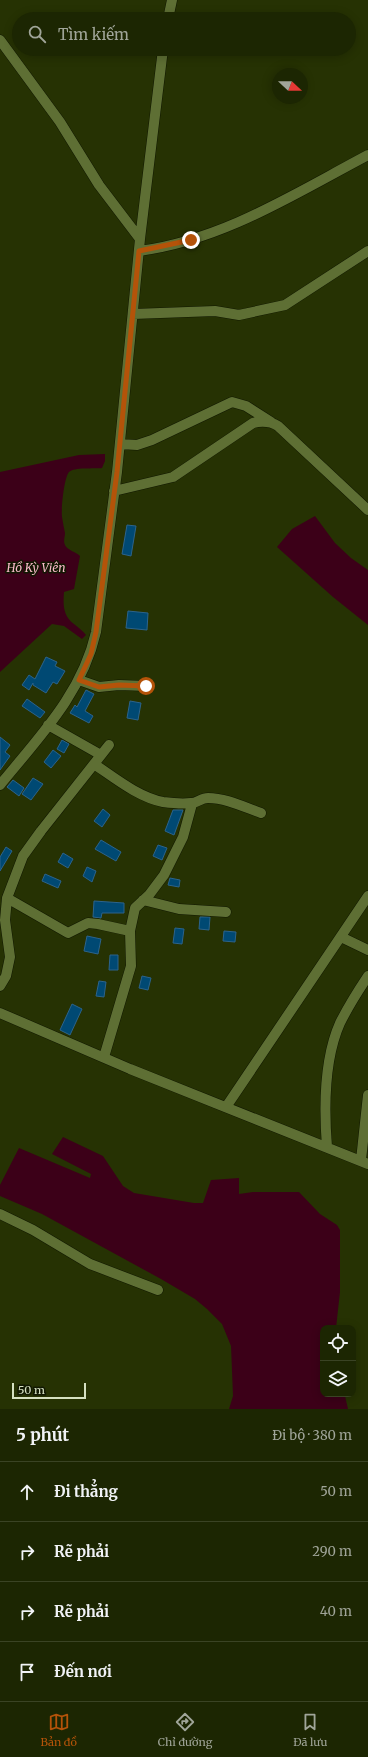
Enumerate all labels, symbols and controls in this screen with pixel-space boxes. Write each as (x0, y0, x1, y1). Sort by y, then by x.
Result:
search box (12, 12, 356, 56)
icon: search (26, 23, 48, 45)
text: Tìm kiếm (58, 25, 129, 44)
north arrow (272, 68, 308, 104)
route end (182, 231, 200, 249)
water label: Hồ Kỳ Viên (6, 560, 65, 575)
route start (137, 677, 155, 695)
map controls (320, 1325, 356, 1397)
button: locate (320, 1325, 356, 1361)
button: layers (320, 1361, 356, 1397)
scale bar (12, 1381, 86, 1400)
text: 50 m (18, 1383, 45, 1397)
text: 5 phút (16, 1424, 69, 1446)
text: Đi bộ · 380 m (272, 1427, 352, 1444)
icon: ahead (16, 1481, 38, 1503)
text: Đi thẳng (54, 1482, 118, 1501)
text: 50 m (320, 1483, 352, 1500)
icon: right (16, 1541, 38, 1563)
text: Rẽ phải (54, 1542, 109, 1561)
text: 290 m (312, 1543, 352, 1560)
icon: right (16, 1601, 38, 1623)
text: Rẽ phải (54, 1602, 109, 1621)
text: 40 m (320, 1603, 352, 1620)
icon: arrive (16, 1661, 38, 1683)
text: Đến nơi (54, 1662, 112, 1681)
tab: Bản đồ (40, 1711, 77, 1749)
tab: Chỉ đường (158, 1711, 212, 1749)
tab: Đã lưu (293, 1711, 328, 1749)

